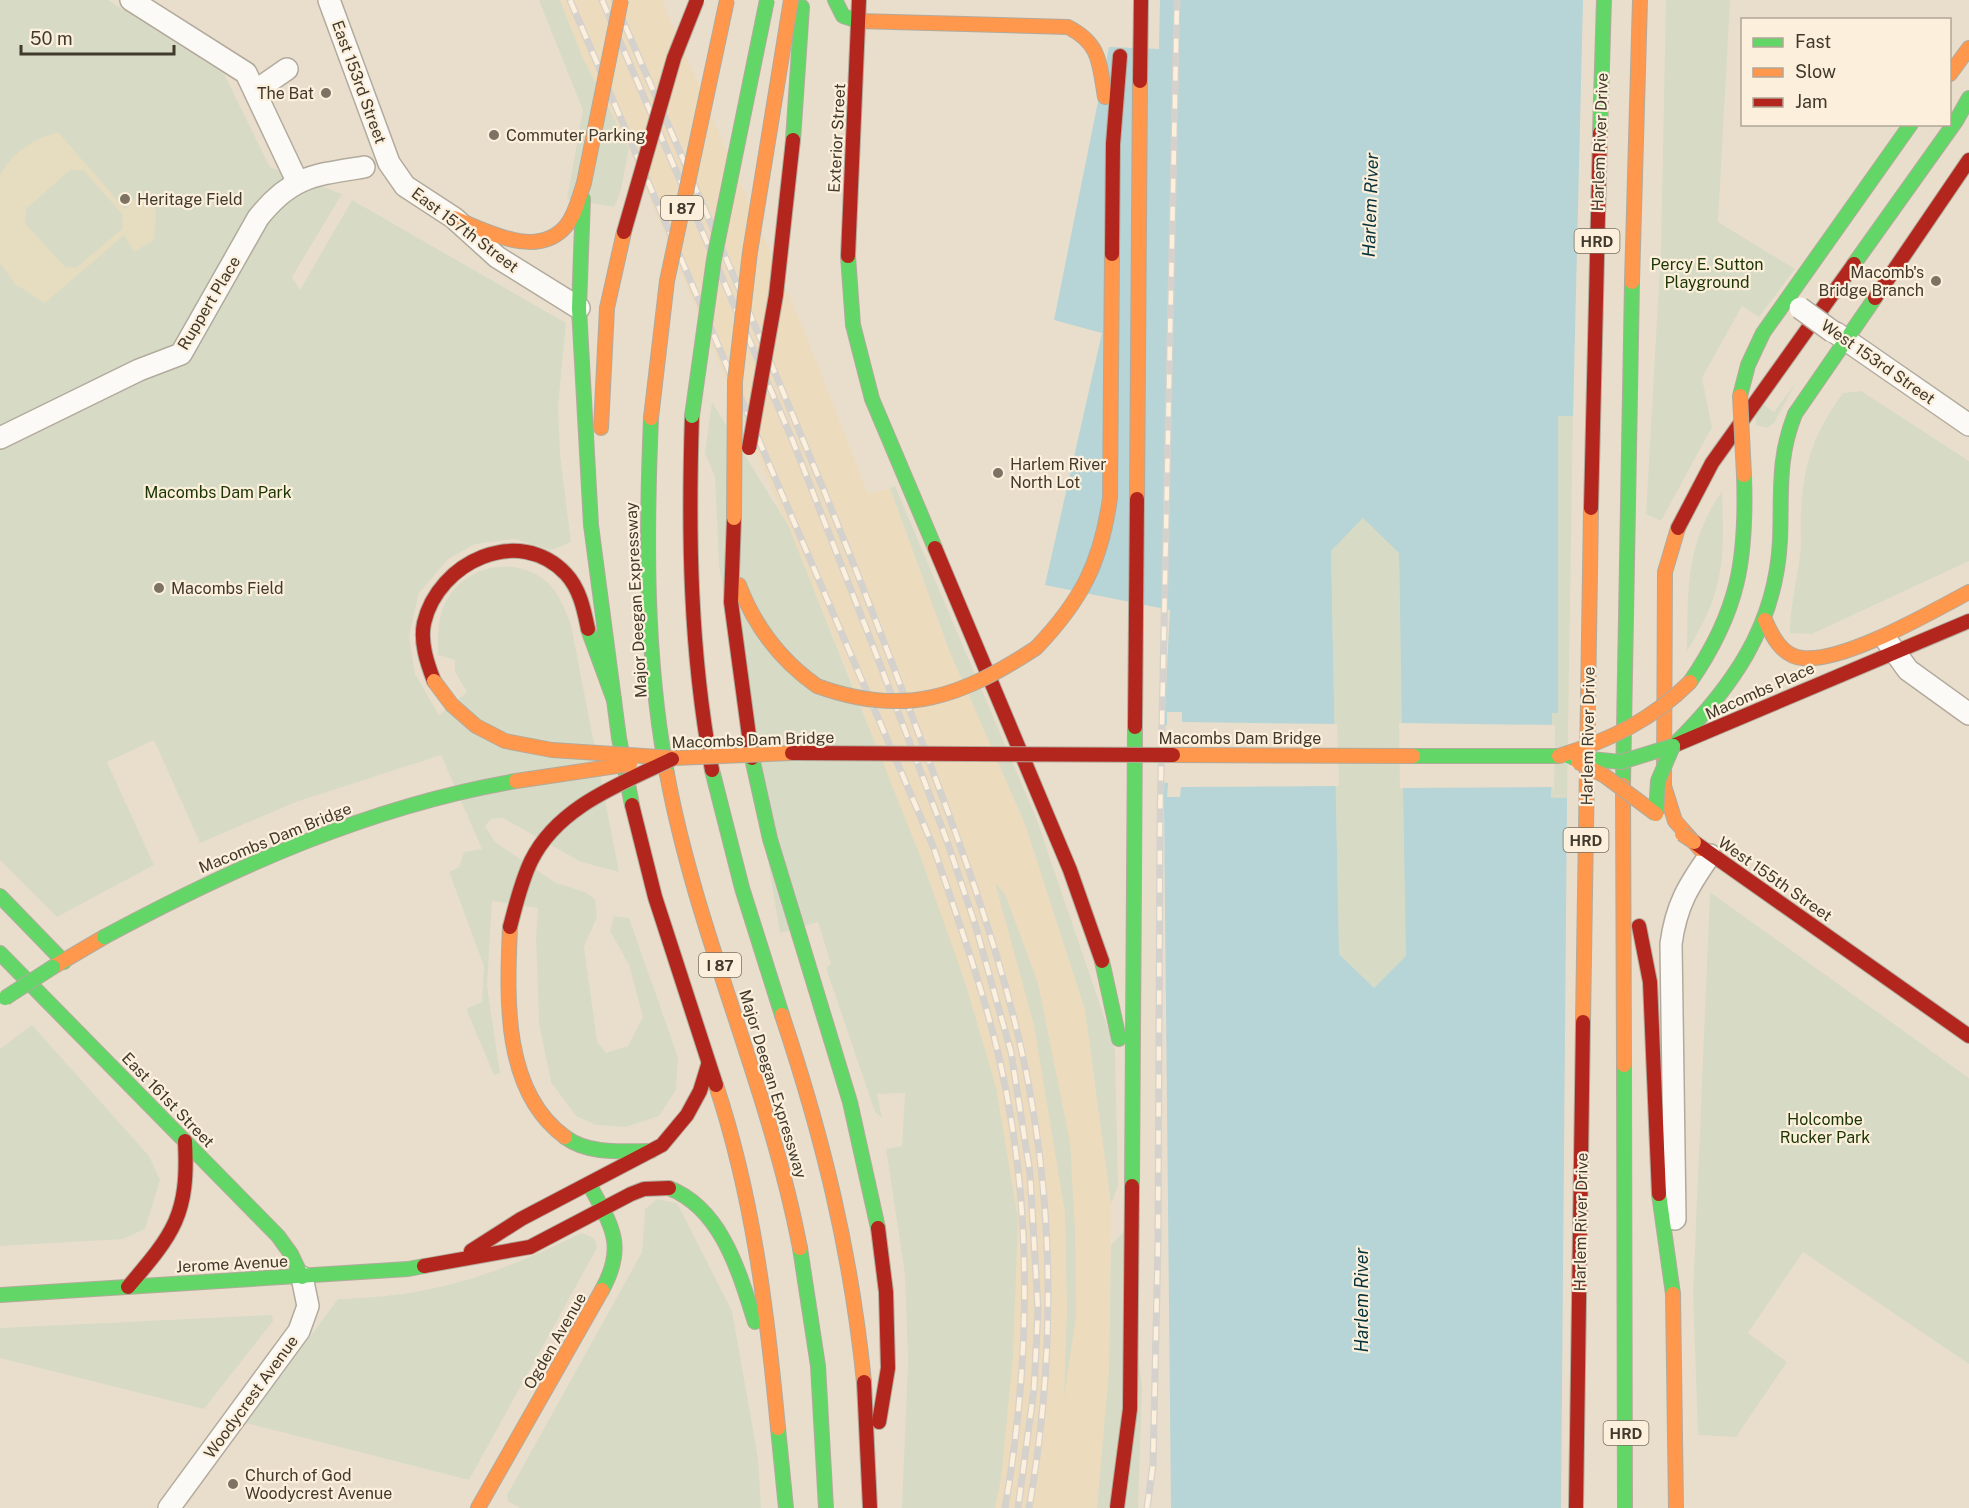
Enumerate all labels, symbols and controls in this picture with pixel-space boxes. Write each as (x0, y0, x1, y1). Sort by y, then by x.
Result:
scale bar (21, 18, 174, 56)
street label: East 153rd Street (328, 18, 390, 146)
legend (1741, 18, 1951, 126)
text: 50 m (30, 28, 73, 49)
text: Fast (1795, 31, 1831, 52)
text: Slow (1795, 61, 1836, 82)
street label: Harlem River Drive (1588, 72, 1612, 212)
street label: Exterior Street (825, 83, 849, 193)
place label: The Bat (257, 84, 314, 103)
marker: The Bat (319, 86, 333, 100)
text: Jam (1795, 91, 1828, 112)
place label: Commuter Parking (506, 126, 646, 145)
marker: Commuter Parking (487, 128, 501, 142)
water label: Harlem River (1358, 152, 1382, 258)
street label: East 157th Street (408, 184, 522, 276)
place label: Heritage Field (137, 190, 243, 209)
marker: Heritage Field (118, 192, 132, 206)
road number: I 87 (661, 196, 703, 220)
road number: HRD (1574, 229, 1620, 253)
street label: Ruppert Place (174, 253, 244, 353)
park label: Percy E. Sutton Playground (1651, 255, 1763, 292)
place label: Macomb's Bridge Branch (1818, 263, 1924, 300)
marker: Macomb's Bridge Branch (1929, 274, 1943, 288)
street label: West 153rd Street (1817, 316, 1939, 408)
place label: Harlem River North Lot (1010, 455, 1106, 492)
marker: Harlem River North Lot (991, 466, 1005, 480)
park label: Macombs Dam Park (144, 483, 292, 502)
street label: Major Deegan Expressway (621, 501, 651, 698)
place label: Macombs Field (171, 579, 283, 598)
marker: Macombs Field (152, 581, 166, 595)
street label: Macombs Place (1703, 658, 1817, 724)
street label: Harlem River Drive (1577, 667, 1599, 805)
street label: Macombs Dam Bridge (671, 728, 835, 752)
street label: Macombs Dam Bridge (1159, 729, 1321, 748)
street label: Macombs Dam Bridge (196, 799, 354, 877)
road number: HRD (1564, 828, 1608, 852)
street label: West 155th Street (1714, 833, 1836, 925)
road number: I 87 (699, 953, 741, 977)
street label: Major Deegan Expressway (735, 987, 811, 1181)
street label: East 161st Street (118, 1049, 218, 1151)
park label: Holcombe Rucker Park (1780, 1110, 1870, 1147)
street label: Harlem River Drive (1570, 1153, 1592, 1291)
water label: Harlem River (1351, 1247, 1372, 1352)
street label: Jerome Avenue (176, 1252, 288, 1276)
street label: Ogden Avenue (520, 1289, 590, 1393)
street label: Woodycrest Avenue (200, 1332, 302, 1462)
road number: HRD (1604, 1421, 1648, 1445)
place label: Church of God Woodycrest Avenue (245, 1466, 392, 1503)
marker: Church of God Woodycrest Avenue (226, 1477, 240, 1491)

